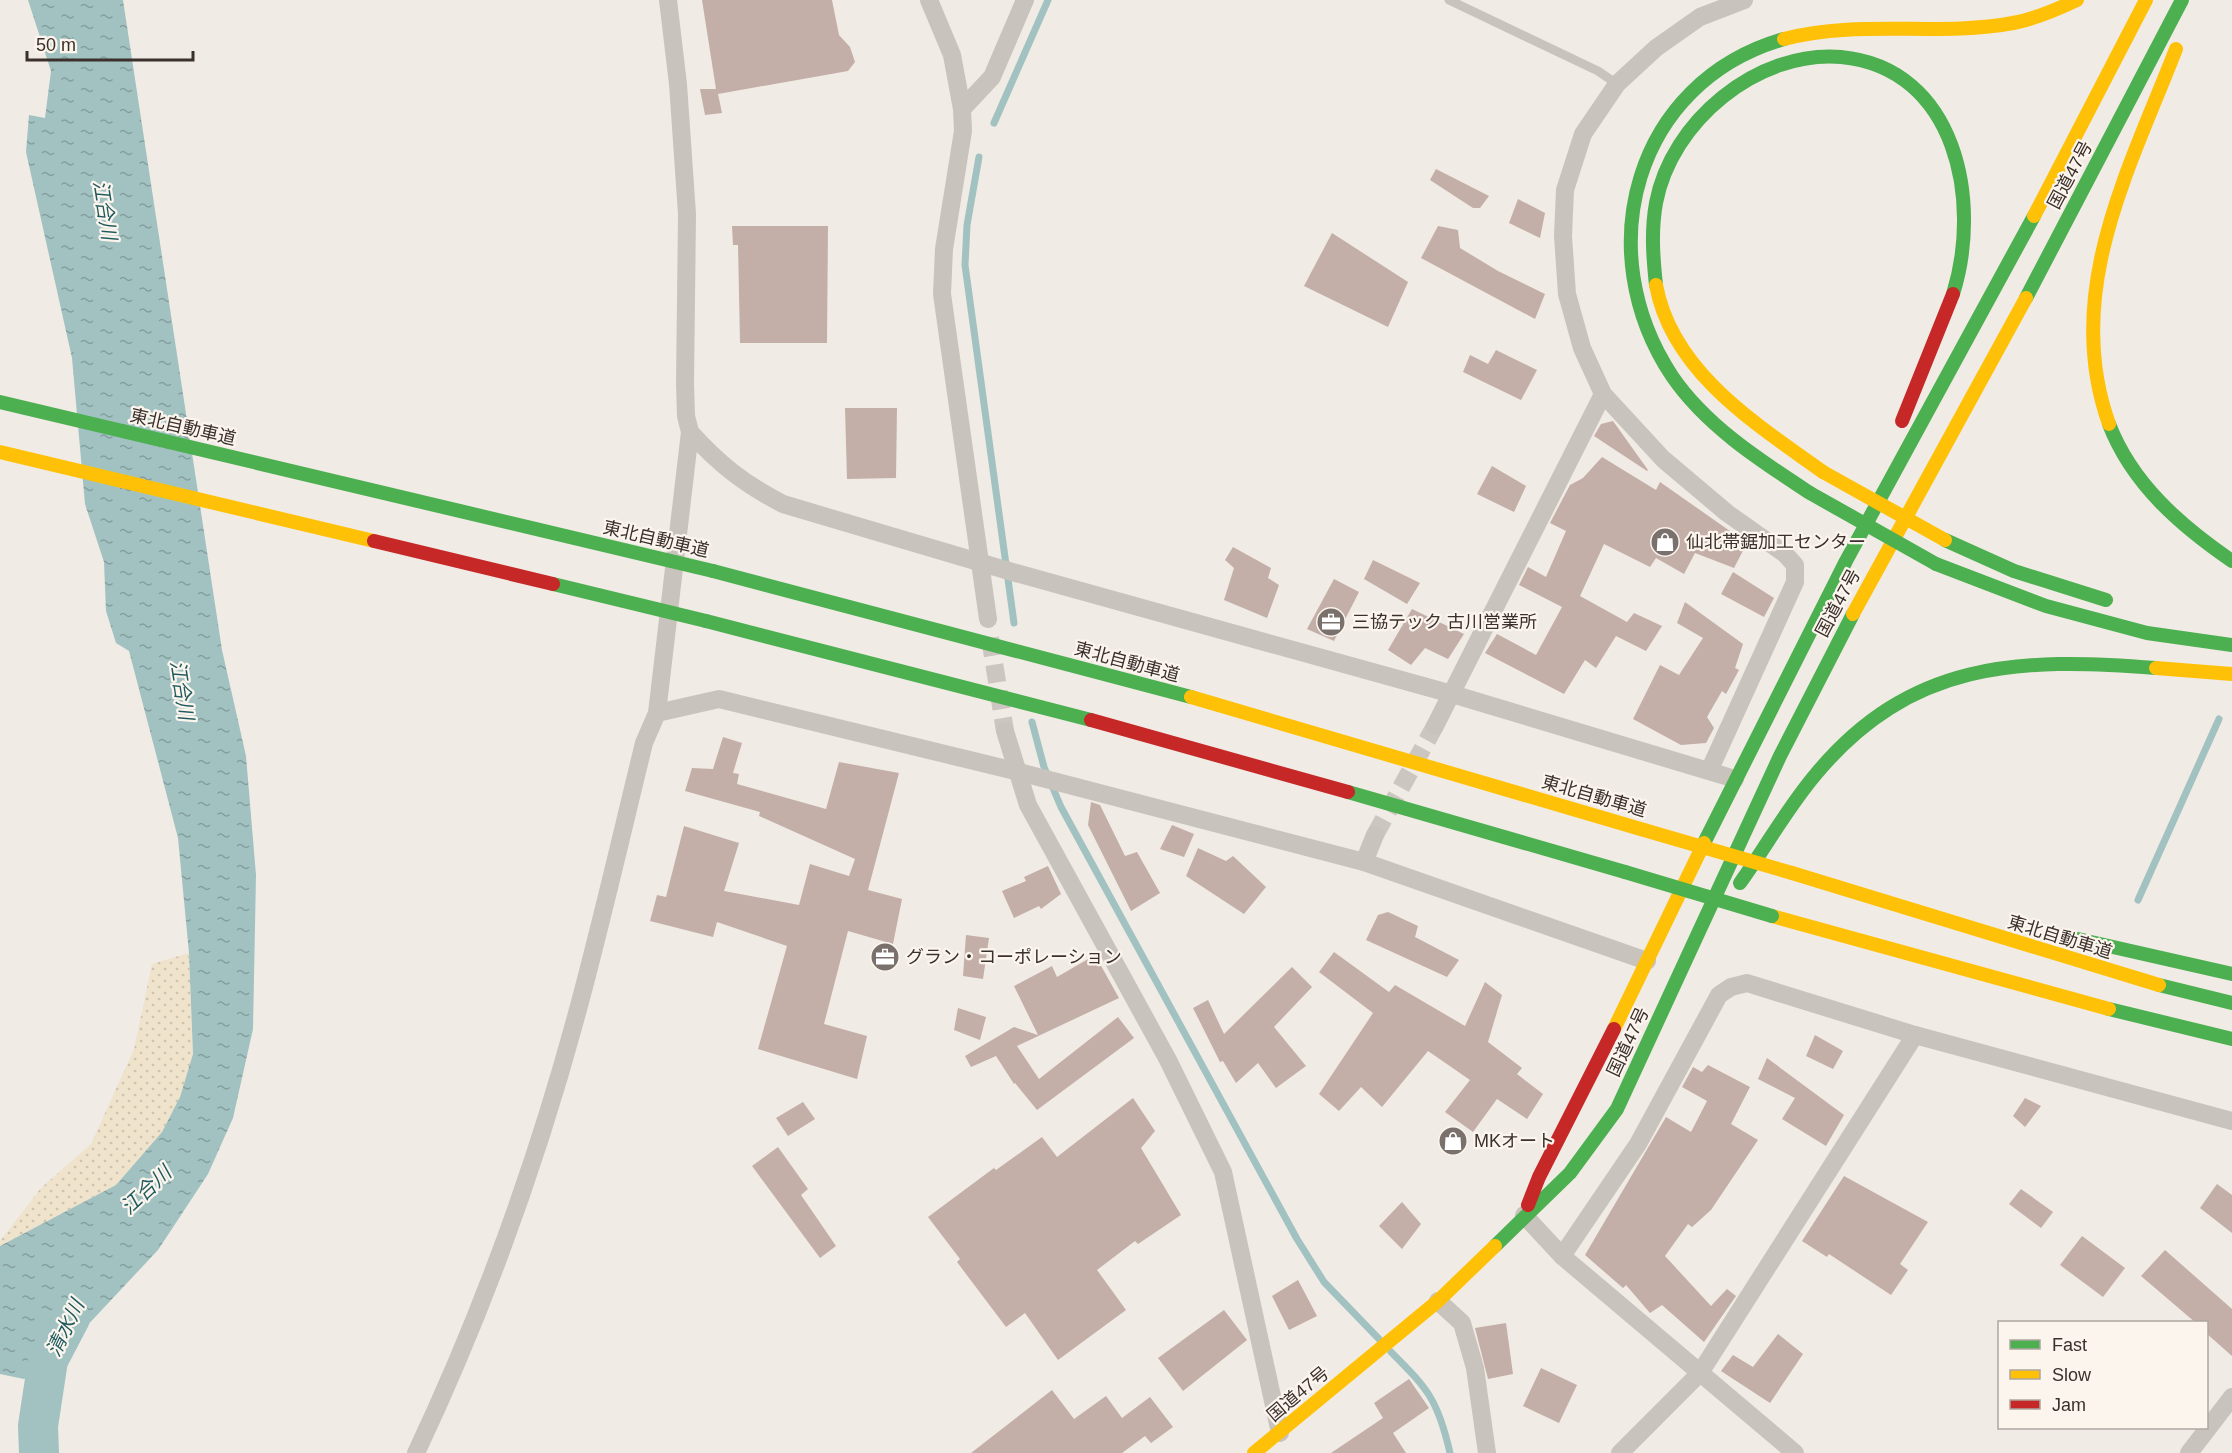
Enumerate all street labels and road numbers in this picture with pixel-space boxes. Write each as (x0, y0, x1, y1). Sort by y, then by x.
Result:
street label: 国道47号 (2044, 138, 2096, 212)
street label: 東北自動車道 (128, 405, 238, 449)
street label: 東北自動車道 (601, 517, 711, 561)
street label: 国道47号 (1812, 566, 1864, 640)
street label: 東北自動車道 (1072, 638, 1182, 686)
street label: 東北自動車道 (1539, 772, 1649, 820)
street label: 東北自動車道 (2005, 912, 2115, 962)
street label: 国道47号 (1603, 1004, 1653, 1080)
street label: 国道47号 (1263, 1363, 1333, 1425)

